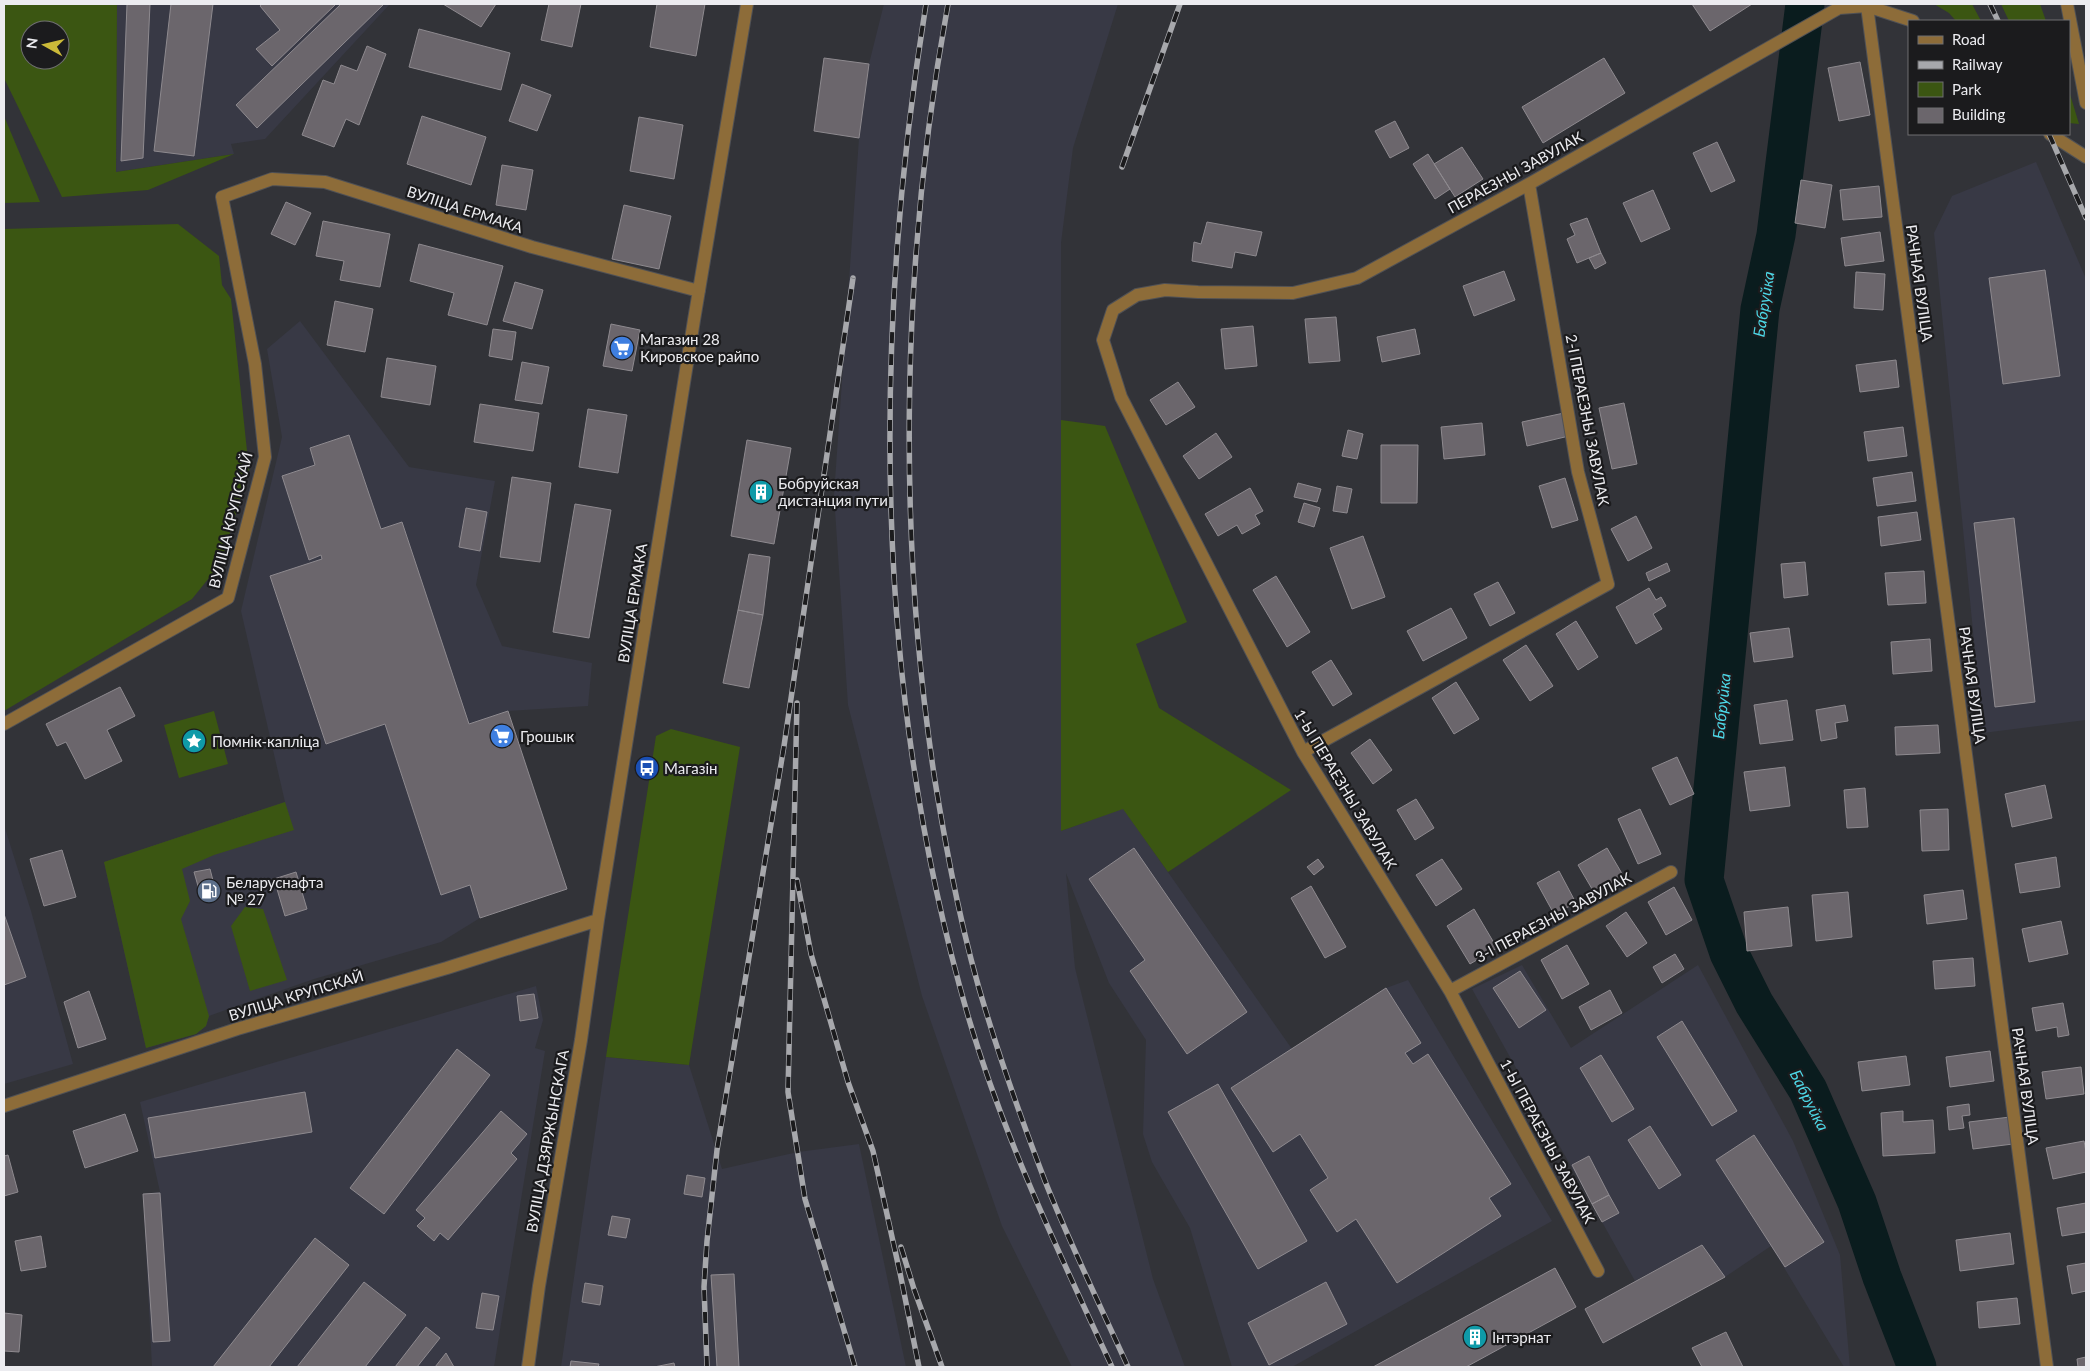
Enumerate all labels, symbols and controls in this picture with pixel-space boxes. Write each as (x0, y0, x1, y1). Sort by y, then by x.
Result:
north arrow (20, 20, 70, 70)
legend (1908, 20, 2070, 135)
text: Road (1952, 30, 1985, 48)
text: N (22, 37, 41, 50)
text: Railway (1952, 55, 2003, 73)
text: Park (1952, 80, 1982, 98)
text: Building (1952, 105, 2005, 123)
street label: ПЕРАЕЗНЫ ЗАВУЛАК (1444, 127, 1586, 217)
street label: ВУЛІЦА ЕРМАКА (405, 182, 526, 236)
street label: РАЧНАЯ ВУЛІЦА (1903, 223, 1937, 343)
water label: Бабруйка (1748, 270, 1778, 338)
place label: Магазин 28 Кировское райпо (640, 330, 759, 365)
street label: 2-І ПЕРАЕЗНЫ ЗАВУЛАК (1563, 333, 1613, 507)
supermarket icon: Магазин 28 Кировское райпо (609, 335, 635, 361)
street label: ВУЛІЦА КРУПСКАЙ (204, 450, 256, 590)
place label: Бобруйская дистанция пути (778, 474, 888, 509)
building icon: Бобруйская дистанция пути (748, 479, 774, 505)
street label: ВУЛІЦА ЕРМАКА (614, 541, 650, 664)
street label: РАЧНАЯ ВУЛІЦА (1956, 625, 1990, 745)
water label: Бабруйка (1708, 672, 1734, 740)
street label: 1-Ы ПЕРАЕЗНЫ ЗАВУЛАК (1291, 706, 1401, 872)
supermarket icon: Грошык (489, 723, 515, 749)
place label: Грошык (520, 727, 574, 745)
place icon: Помнік-капліца (181, 728, 207, 754)
place label: Помнік-капліца (212, 732, 320, 750)
bus stop icon: Магазін (634, 755, 660, 781)
place label: Магазін (664, 759, 718, 777)
street label: 3-І ПЕРАЕЗНЫ ЗАВУЛАК (1472, 868, 1634, 966)
place label: Беларуснафта № 27 (226, 873, 323, 908)
fuel station icon: Беларуснафта № 27 (196, 878, 222, 904)
street label: ВУЛІЦА КРУПСКАЙ (226, 966, 366, 1024)
street label: РАЧНАЯ ВУЛІЦА (2009, 1026, 2043, 1146)
street label: ВУЛІЦА ДЗЯРЖЫНСКАГА (522, 1047, 572, 1234)
street label: 1-Ы ПЕРАЕЗНЫ ЗАВУЛАК (1497, 1056, 1599, 1226)
water label: Бабруйка (1787, 1066, 1833, 1134)
building icon: Інтэрнат (1462, 1324, 1488, 1350)
place label: Інтэрнат (1492, 1328, 1551, 1346)

